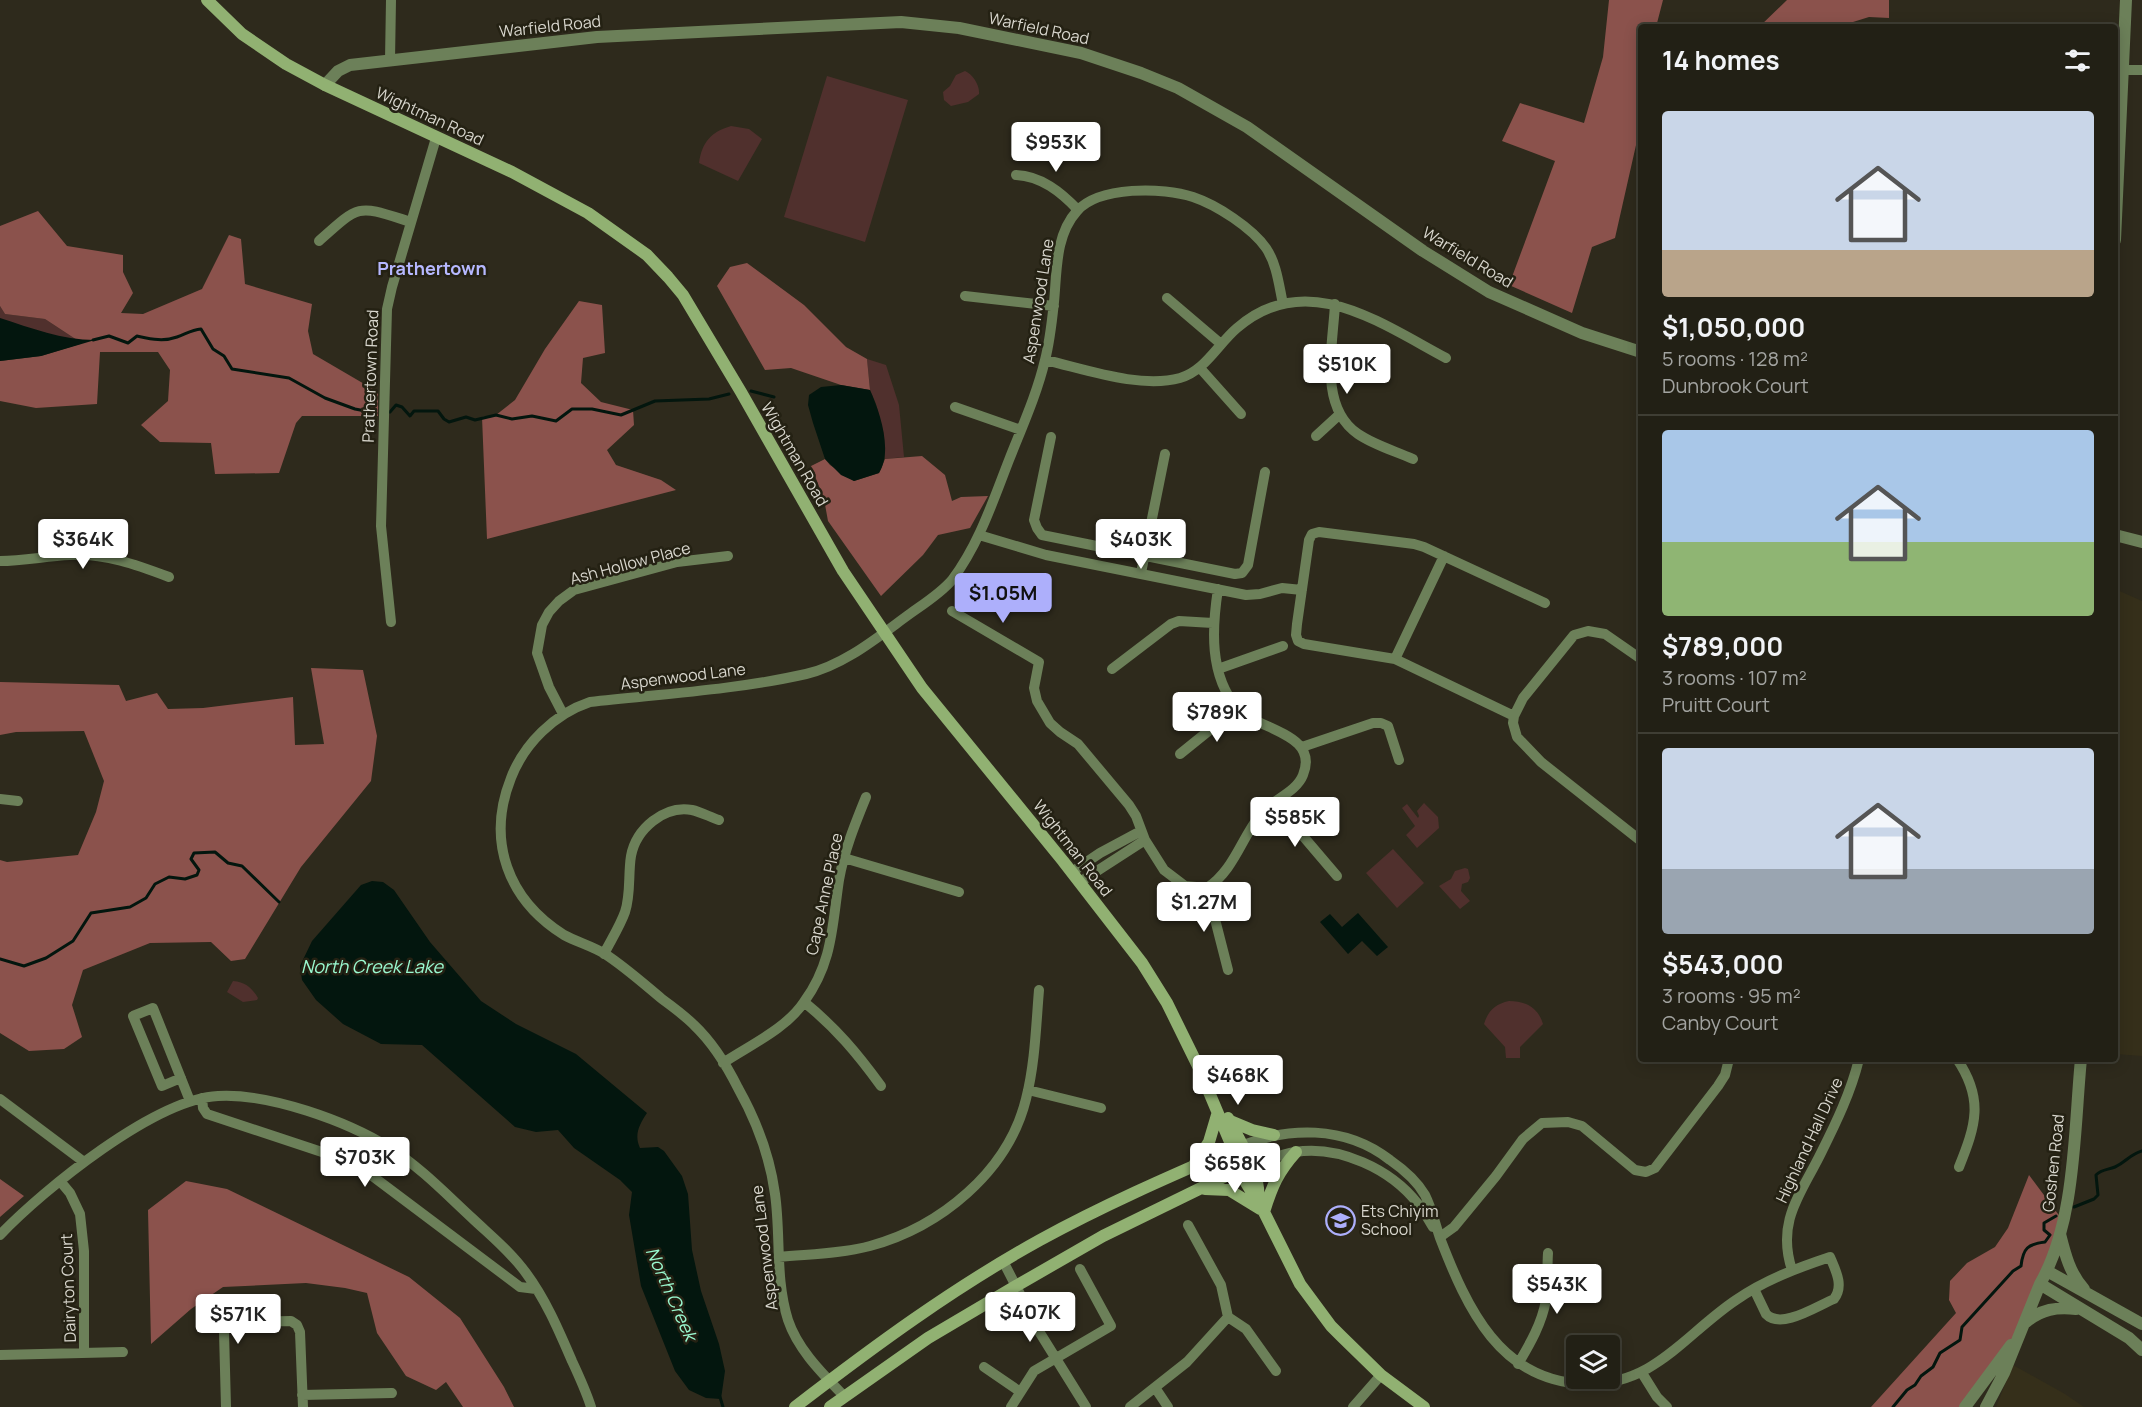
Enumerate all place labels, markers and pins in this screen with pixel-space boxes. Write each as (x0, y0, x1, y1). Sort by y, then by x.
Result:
pin: $953K (1014, 122, 1098, 173)
pin: $510K (1305, 344, 1389, 395)
pin: $364K (41, 519, 125, 570)
pin: $403K (1099, 519, 1183, 570)
pin: $1.05M (954, 573, 1052, 624)
pin: $789K (1175, 692, 1259, 743)
pin: $585K (1253, 797, 1337, 848)
pin: $1.27M (1155, 882, 1253, 933)
pin: $468K (1196, 1055, 1280, 1106)
pin: $703K (323, 1137, 407, 1188)
pin: $658K (1193, 1143, 1277, 1194)
place label: Ets Chiyim School (1361, 1200, 1439, 1240)
school or university icon: Ets Chiyim School (1324, 1204, 1356, 1236)
pin: $543K (1515, 1264, 1599, 1315)
pin: $407K (988, 1292, 1072, 1343)
pin: $571K (196, 1294, 280, 1345)

